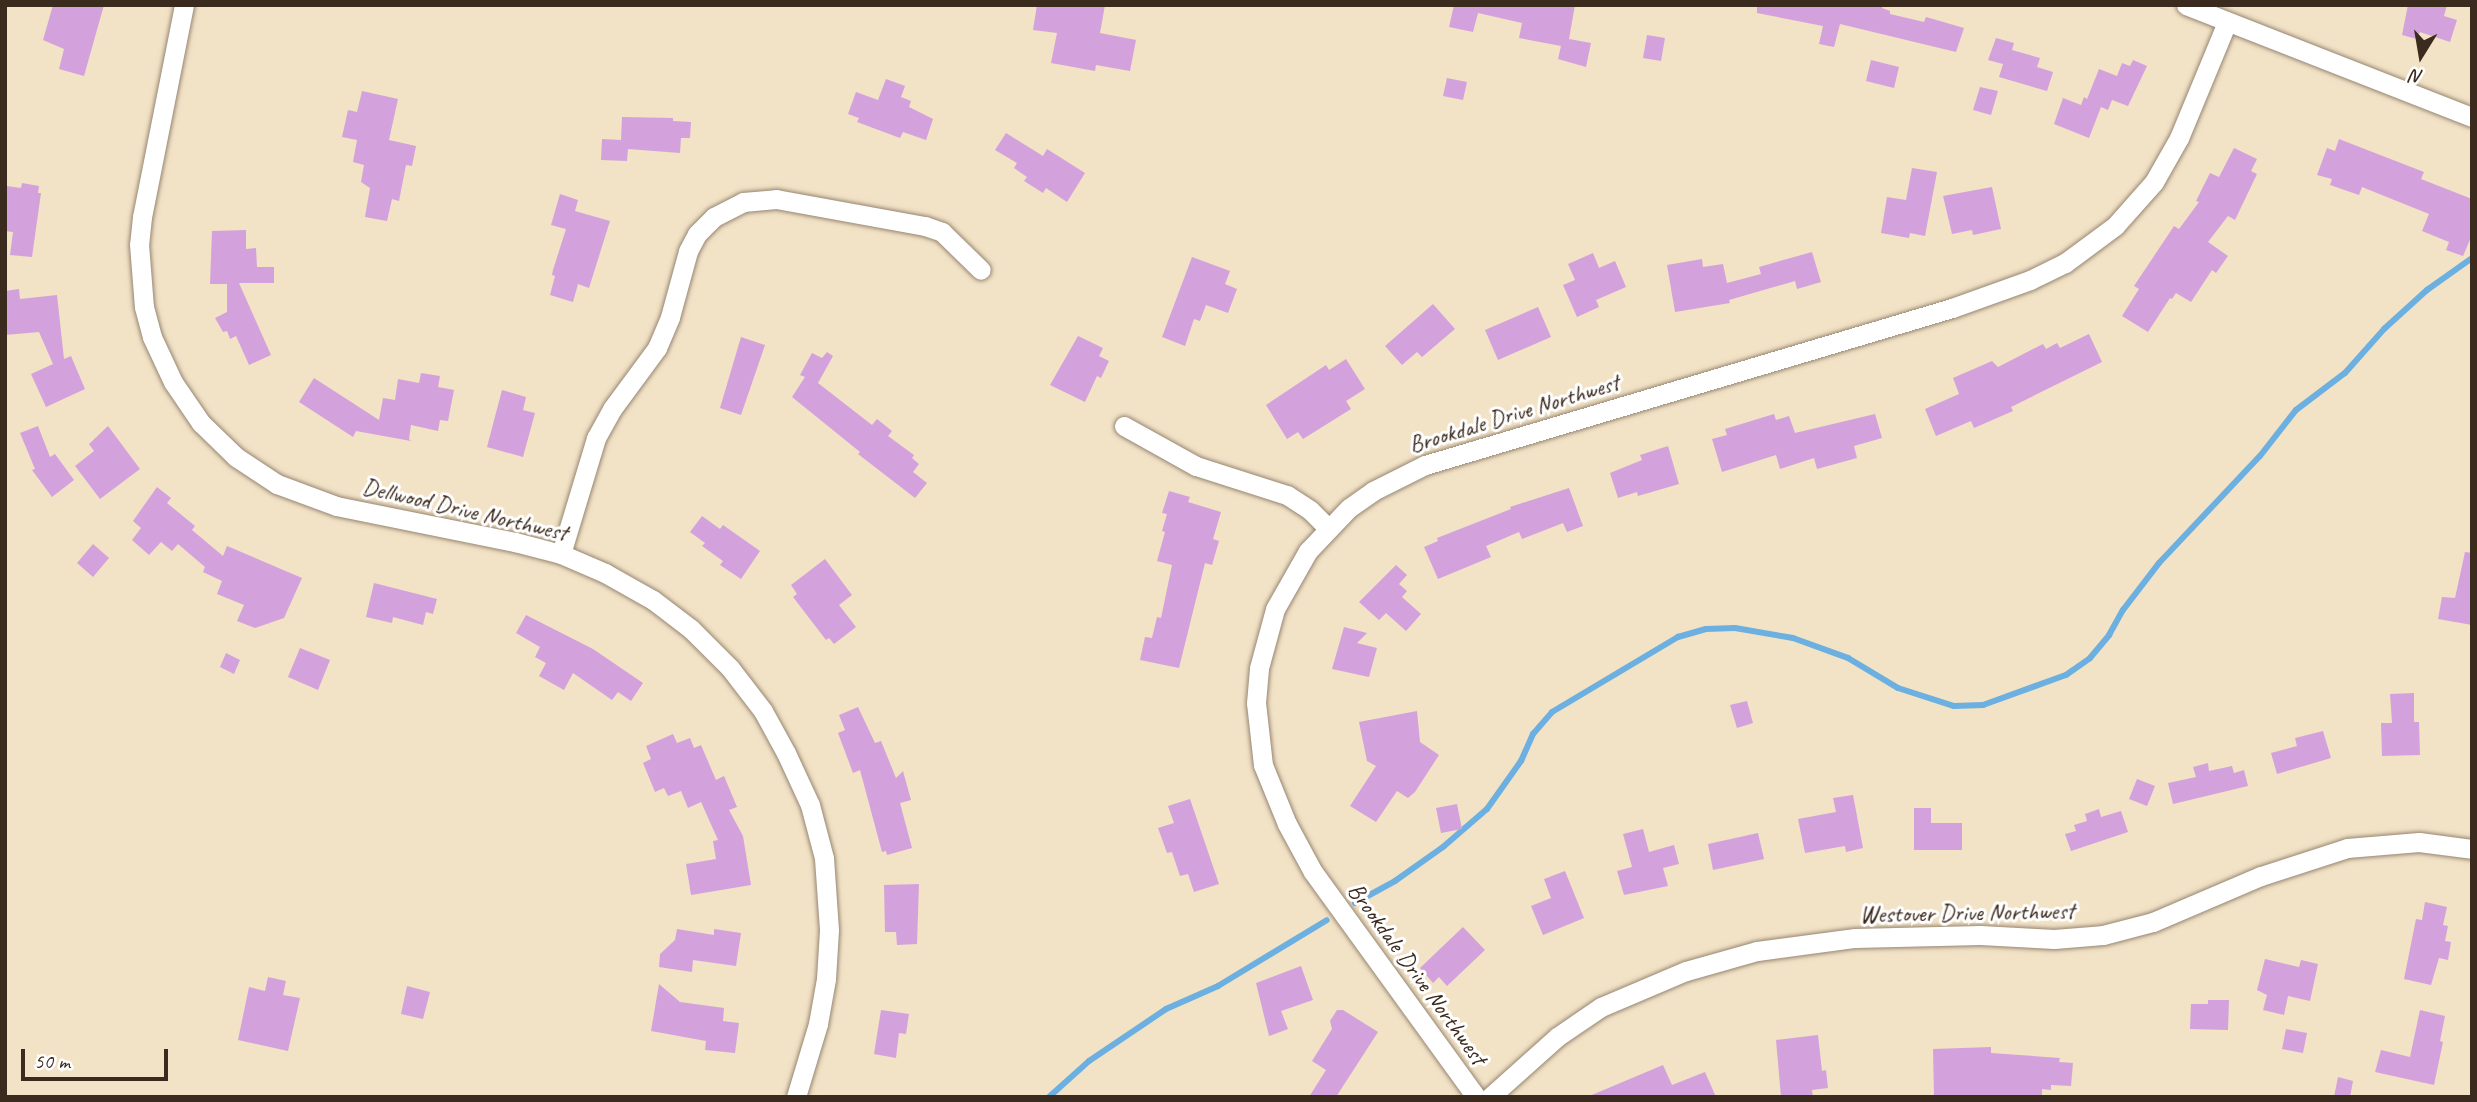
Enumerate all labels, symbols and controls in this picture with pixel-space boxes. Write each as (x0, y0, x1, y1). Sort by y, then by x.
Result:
north arrow (2386, 21, 2456, 91)
text: N (2409, 64, 2425, 90)
street label: Brookdale Drive Northwest (1405, 368, 1623, 460)
street label: Dellwood Drive Northwest (359, 472, 571, 548)
street label: Brookdale Drive Northwest (1341, 877, 1493, 1071)
street label: Westover Drive Northwest (1859, 897, 2075, 929)
scale bar (24, 1036, 172, 1080)
text: 50 m (34, 1048, 70, 1074)

